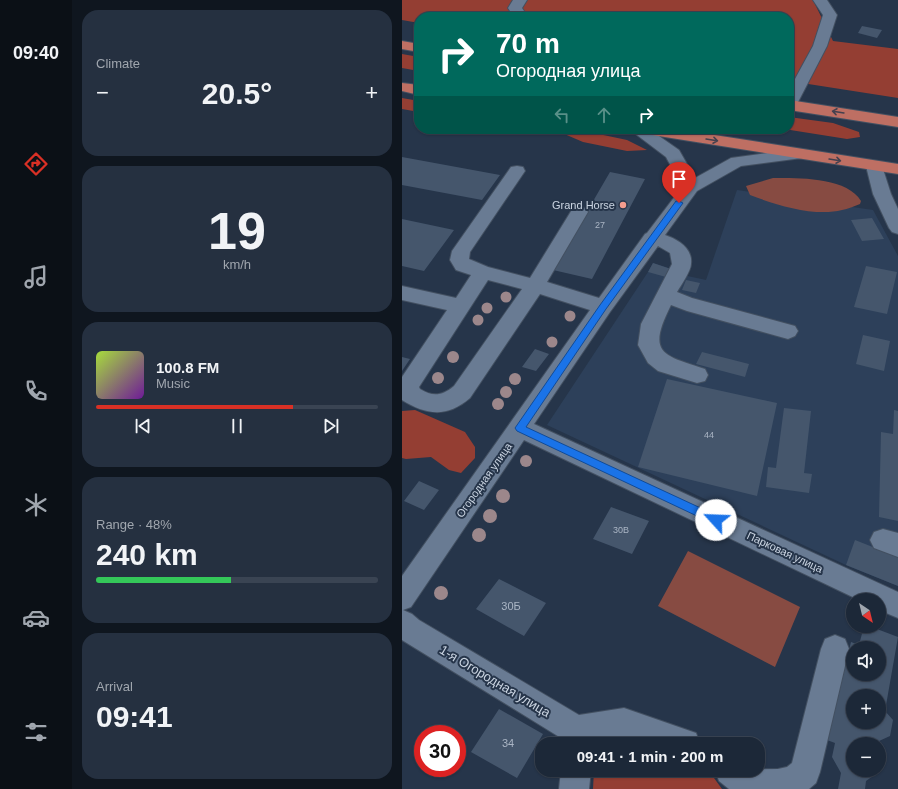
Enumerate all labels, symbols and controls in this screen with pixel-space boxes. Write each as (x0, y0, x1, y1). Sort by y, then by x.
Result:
icon: right (430, 28, 482, 80)
text: 70 m (496, 28, 560, 59)
text: 09:40 (13, 43, 59, 63)
text: Climate (96, 56, 140, 71)
text: Огородная улица (496, 61, 641, 81)
text: 20.5° (202, 77, 272, 110)
text: − (96, 80, 109, 105)
text: + (365, 80, 378, 105)
icon: left (551, 104, 573, 126)
icon: ahead (593, 104, 615, 126)
icon: right (635, 104, 657, 126)
one-way arrow (831, 108, 844, 116)
one-way arrow (705, 136, 718, 144)
icon: directions (22, 150, 50, 178)
one-way arrow (828, 156, 841, 164)
pin (662, 162, 696, 203)
icon: arrive (668, 168, 690, 190)
place label: Grand Horse (552, 199, 615, 211)
marker: Grand Horse (618, 200, 628, 210)
text: 19 (208, 202, 266, 260)
house number: 27 (595, 220, 605, 230)
text: km/h (223, 257, 251, 272)
icon: music (22, 263, 50, 291)
text: 100.8 FM (156, 359, 219, 376)
text: Music (156, 376, 190, 391)
icon: phone (22, 377, 50, 405)
icon: previous (132, 415, 154, 437)
icon: pause (226, 415, 248, 437)
icon: next (320, 415, 342, 437)
house number: 44 (704, 430, 714, 440)
street label: Огородная улица (454, 440, 515, 520)
icon: climate (22, 491, 50, 519)
position arrow (695, 499, 737, 541)
text: Range · 48% (96, 517, 172, 532)
house number: 30В (613, 525, 629, 535)
street label: Парковая улица (745, 529, 826, 575)
text: 240 km (96, 538, 198, 571)
north arrow (846, 593, 886, 633)
map controls (846, 593, 886, 777)
house number: 30Б (501, 600, 521, 612)
icon: car (22, 604, 50, 632)
button: sound (846, 641, 886, 681)
street label: 1-я Огородная улица (437, 642, 554, 720)
text: Arrival (96, 679, 133, 694)
button: + (846, 689, 886, 729)
text: 09:41 (96, 700, 173, 733)
icon: filters (22, 718, 50, 746)
speed limit sign: 30 (414, 725, 466, 777)
house number: 34 (502, 737, 514, 749)
button: − (846, 737, 886, 777)
text: 09:41 · 1 min · 200 m (577, 748, 723, 765)

